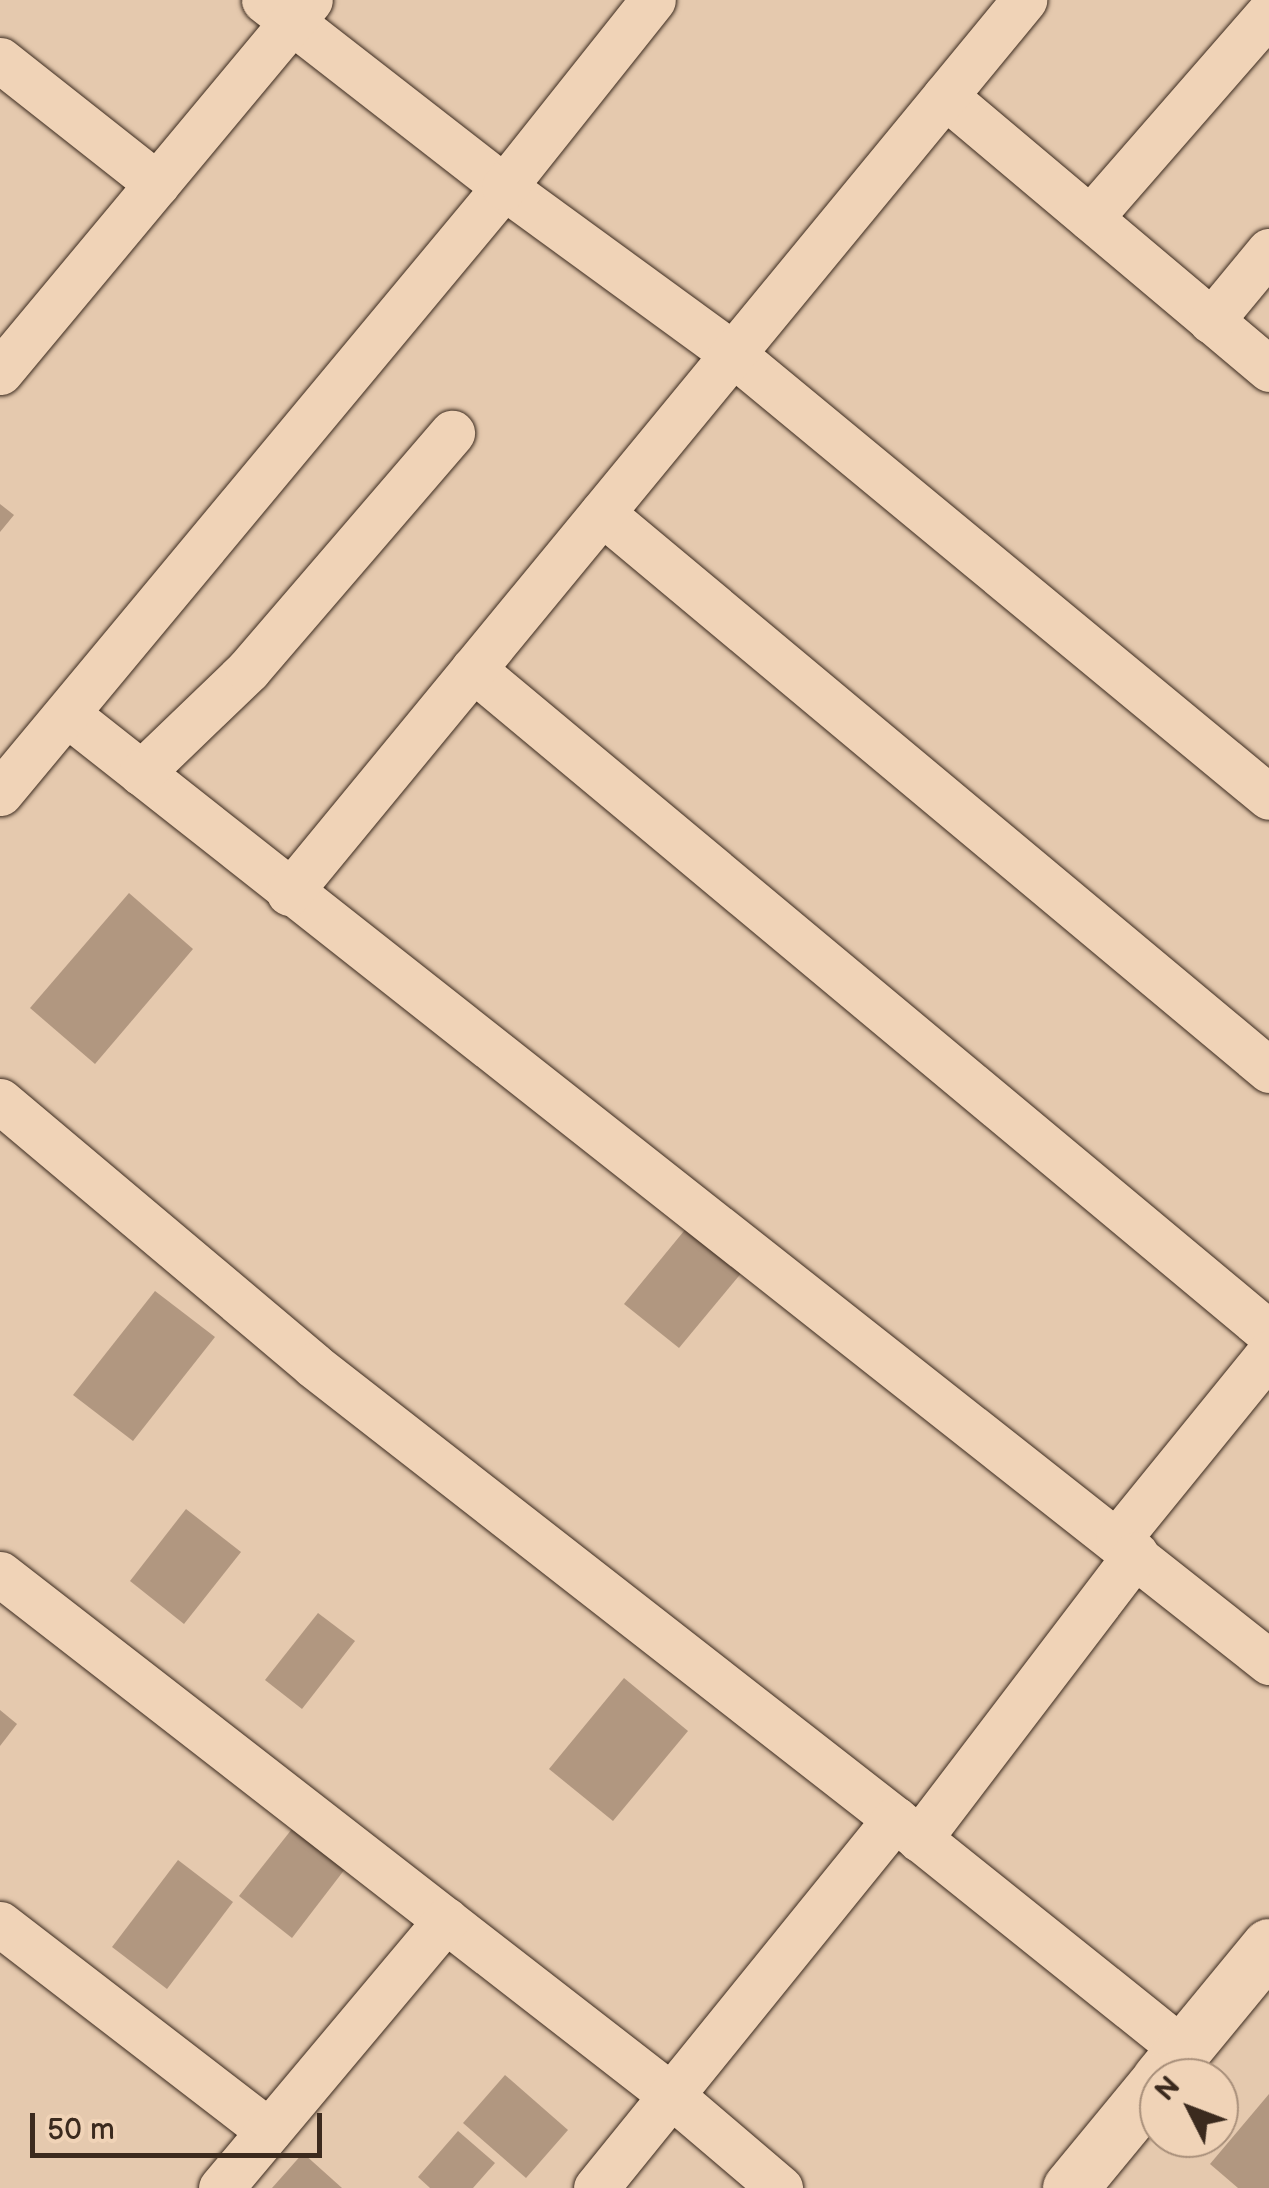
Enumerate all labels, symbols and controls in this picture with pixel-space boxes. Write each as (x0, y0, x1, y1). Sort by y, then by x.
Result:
north arrow (1139, 2058, 1239, 2158)
text: N (1149, 2070, 1187, 2108)
scale bar (35, 2093, 328, 2155)
text: 50 m (47, 2112, 115, 2148)

